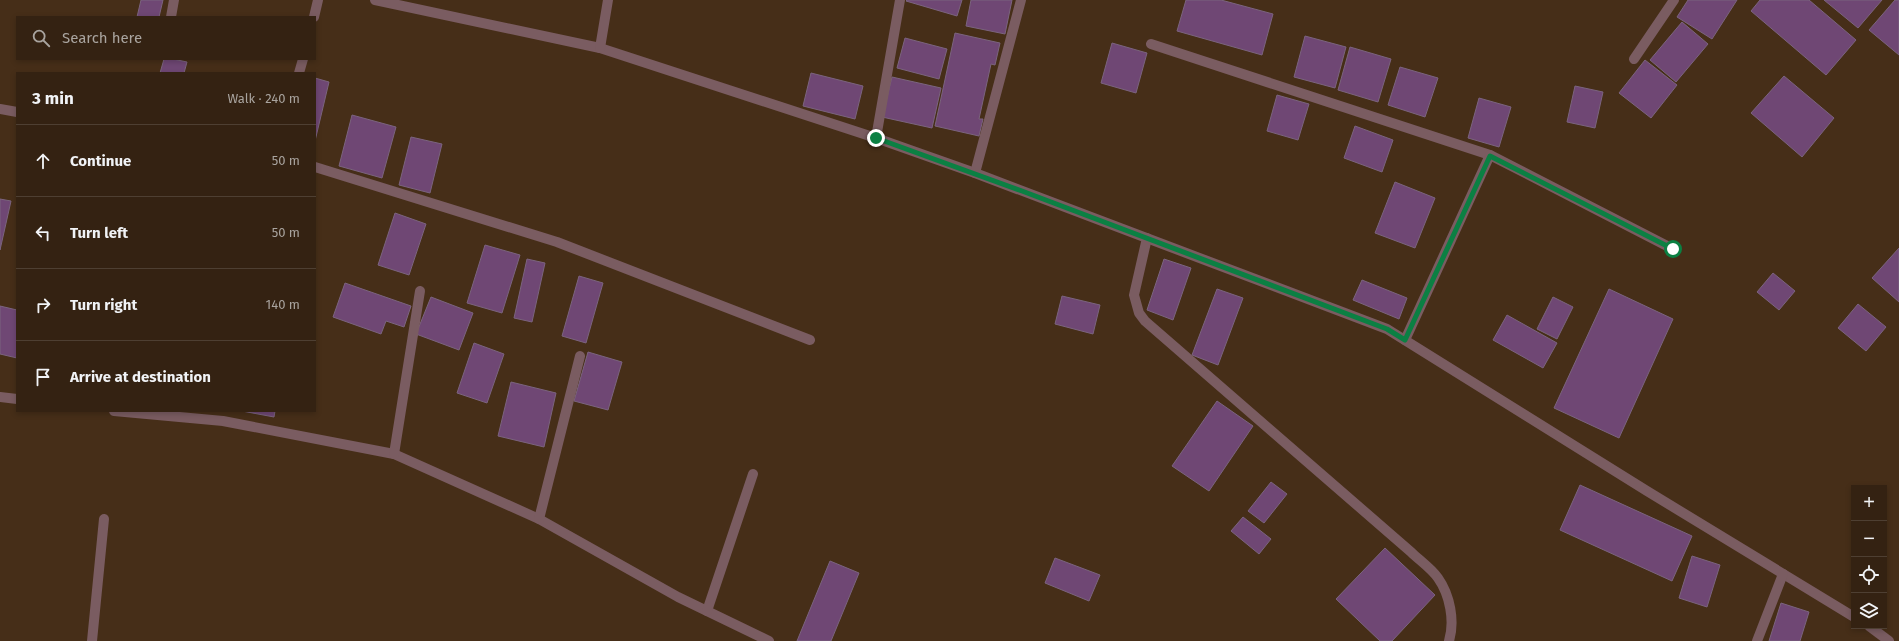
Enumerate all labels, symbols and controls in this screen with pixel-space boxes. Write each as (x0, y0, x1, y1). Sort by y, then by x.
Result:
search box (16, 16, 316, 60)
icon: search (30, 27, 52, 49)
text: Search here (62, 29, 142, 47)
text: 3 min (32, 88, 74, 109)
text: Walk · 240 m (227, 91, 300, 106)
route end (867, 129, 885, 147)
icon: ahead (32, 150, 54, 172)
text: Continue (70, 152, 131, 170)
text: 50 m (272, 153, 300, 168)
icon: left (32, 222, 54, 244)
text: Turn left (70, 224, 128, 242)
text: 50 m (272, 225, 300, 240)
route start (1664, 240, 1682, 258)
icon: right (32, 294, 54, 316)
text: Turn right (70, 296, 137, 314)
text: 140 m (266, 297, 300, 312)
icon: arrive (32, 366, 54, 388)
text: Arrive at destination (70, 368, 211, 386)
map controls (1851, 485, 1887, 629)
button: + (1851, 485, 1887, 521)
button: − (1851, 521, 1887, 557)
button: locate (1851, 557, 1887, 593)
button: layers (1851, 593, 1887, 629)

